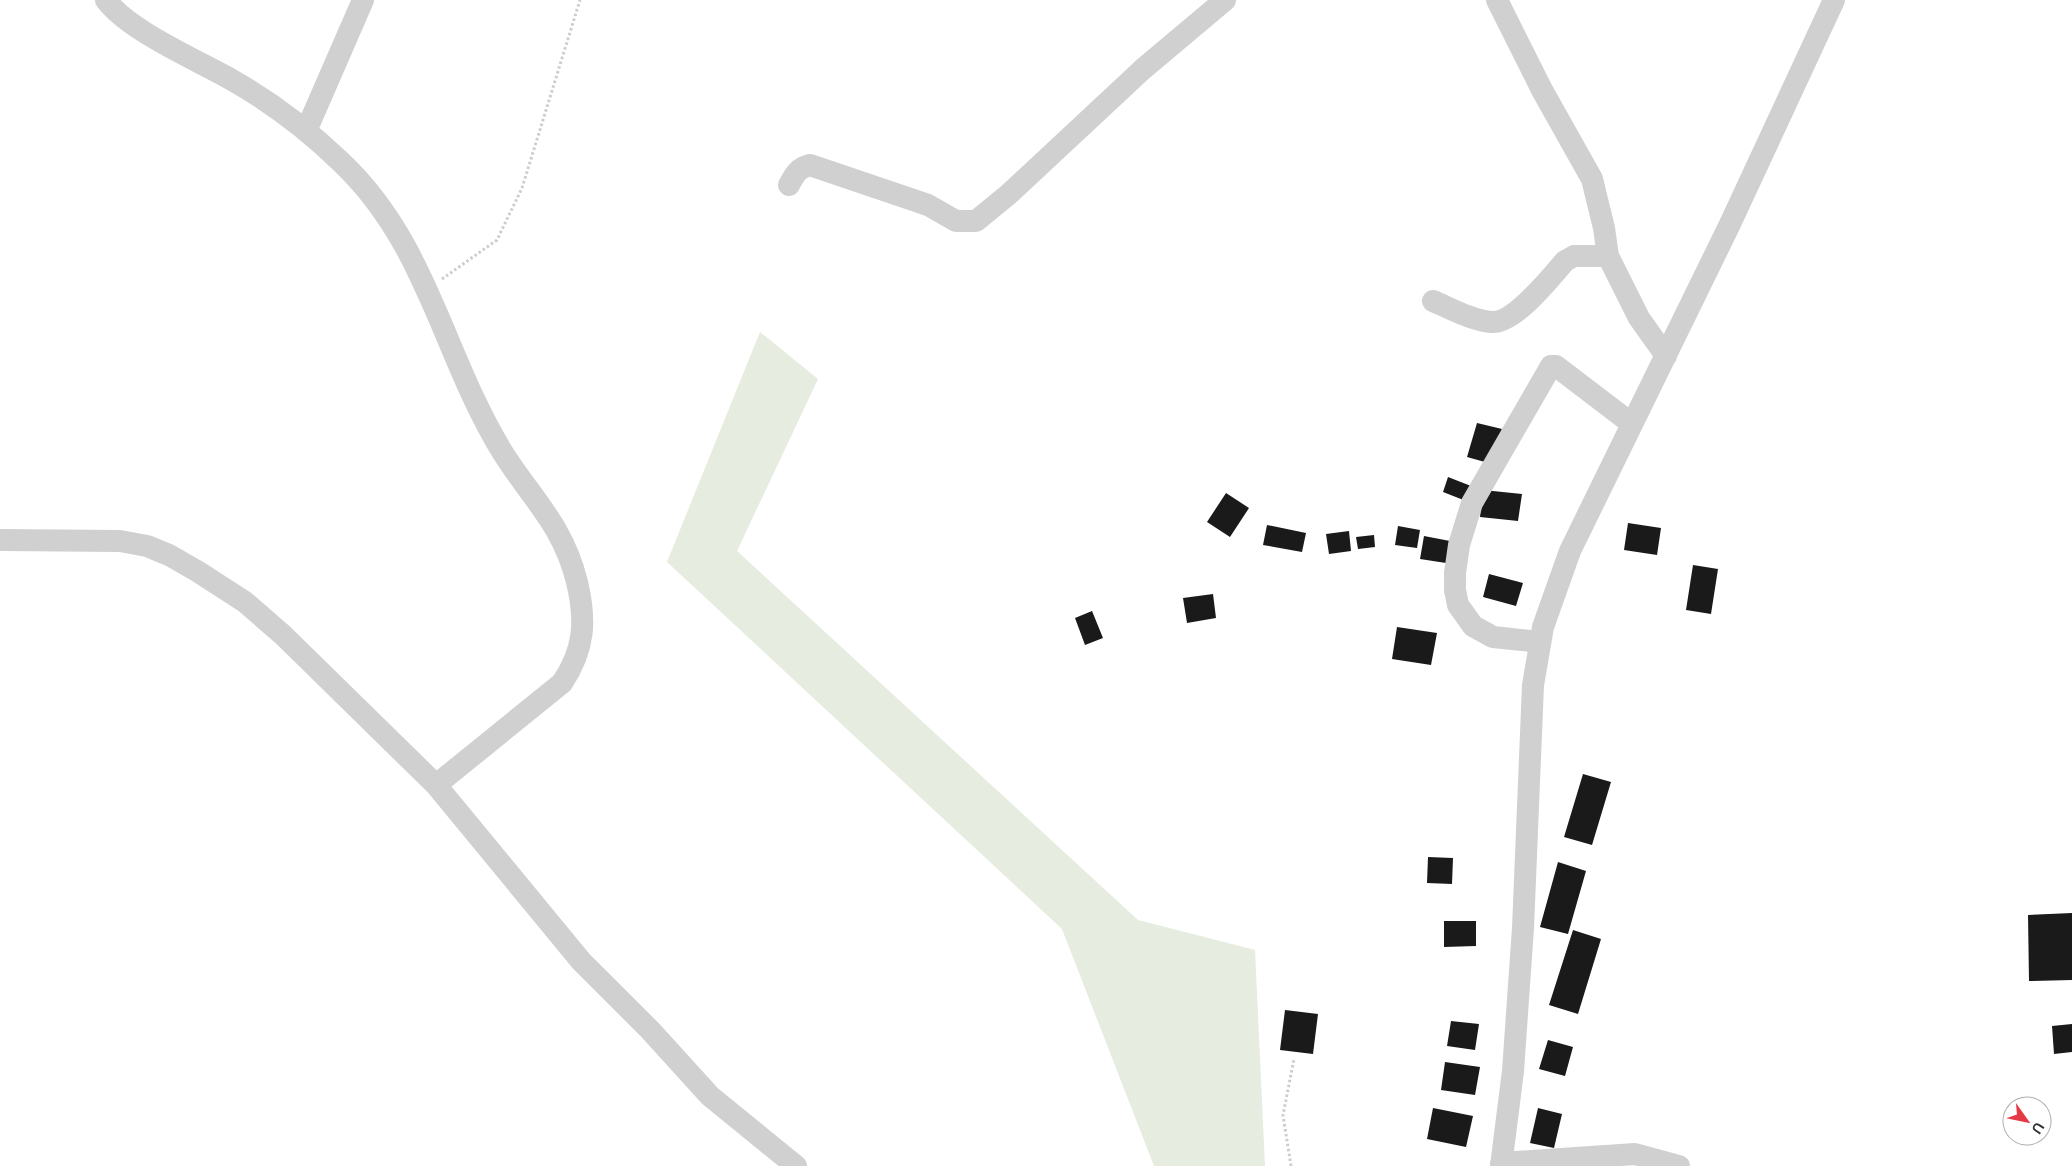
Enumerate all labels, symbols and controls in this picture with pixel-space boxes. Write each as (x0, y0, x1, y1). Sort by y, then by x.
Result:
north arrow (2002, 1096, 2052, 1146)
text: U (2028, 1119, 2048, 1137)

